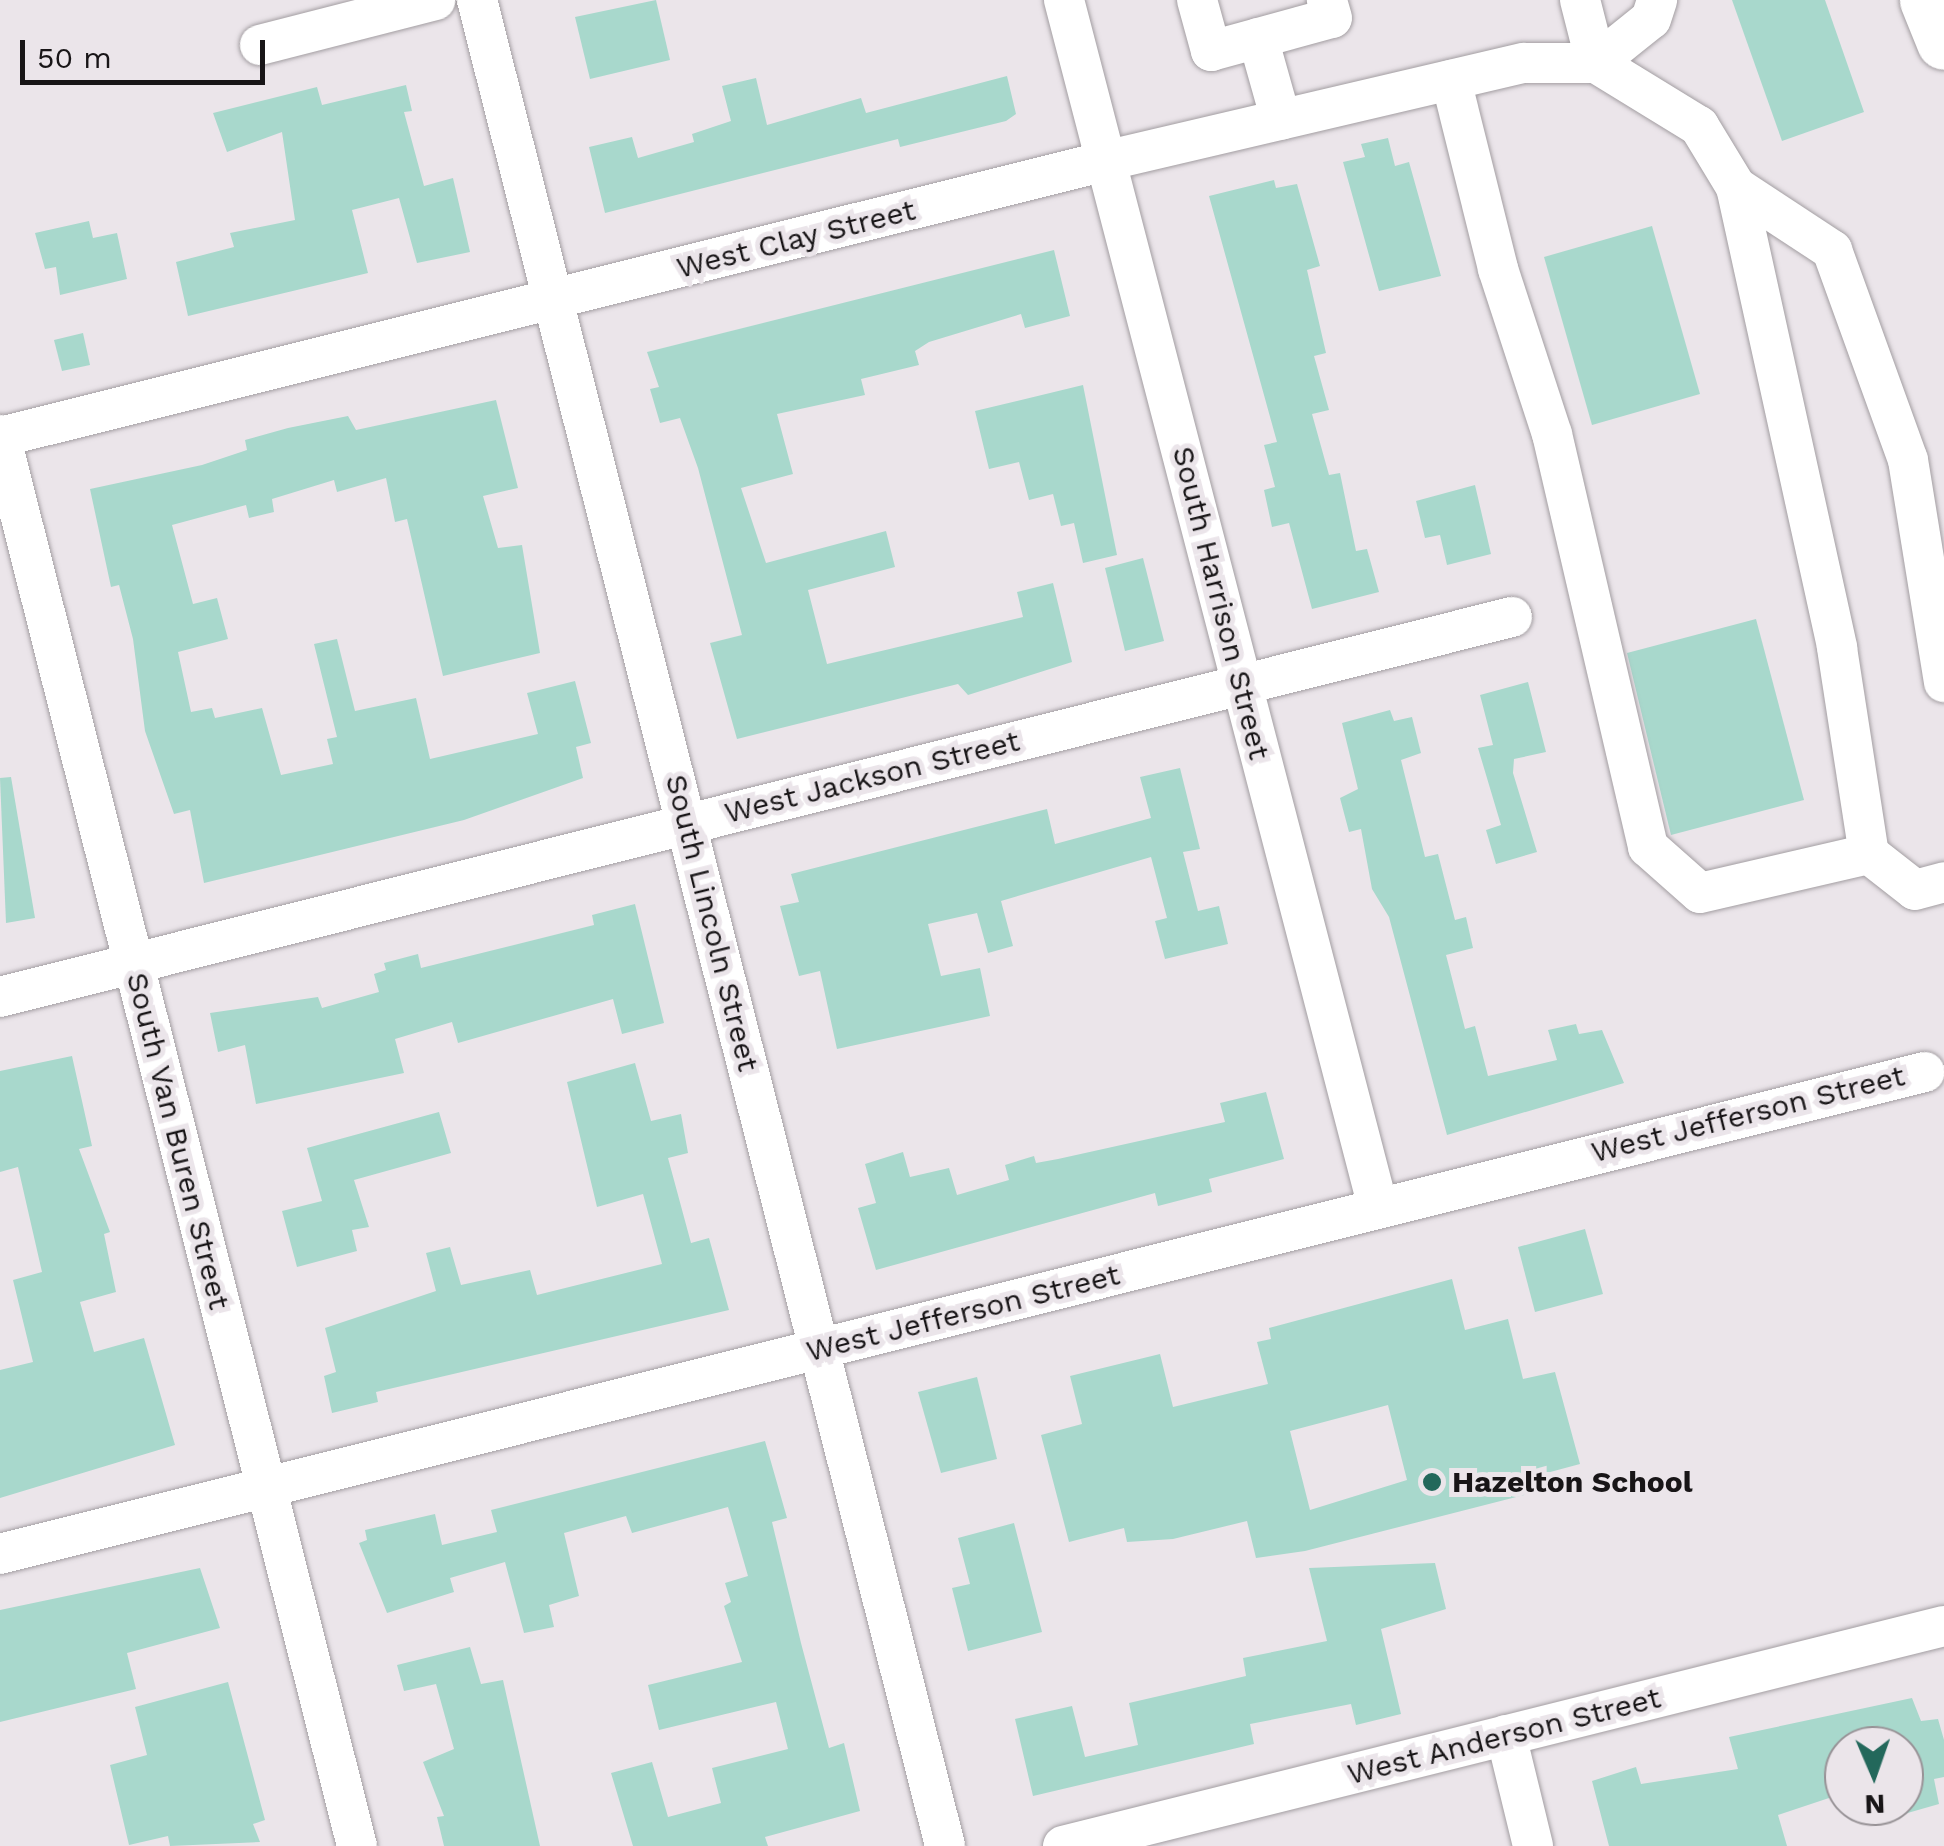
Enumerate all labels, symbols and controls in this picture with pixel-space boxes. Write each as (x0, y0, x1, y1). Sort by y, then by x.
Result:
scale bar (25, 20, 270, 82)
text: 50 m (37, 40, 112, 75)
street label: West Clay Street (672, 192, 920, 286)
street label: South Harrison Street (1165, 443, 1277, 763)
street label: West Jackson Street (720, 723, 1024, 831)
street label: South Lincoln Street (658, 771, 766, 1075)
street label: South Van Buren Street (119, 968, 237, 1314)
street label: West Jefferson Street (1587, 1058, 1909, 1170)
street label: West Jefferson Street (802, 1257, 1124, 1369)
place label: Hazelton School (1452, 1464, 1693, 1500)
marker: Hazelton School (1421, 1471, 1443, 1493)
street label: West Anderson Street (1343, 1679, 1665, 1793)
north arrow (1824, 1726, 1924, 1826)
text: N (1864, 1788, 1886, 1821)

